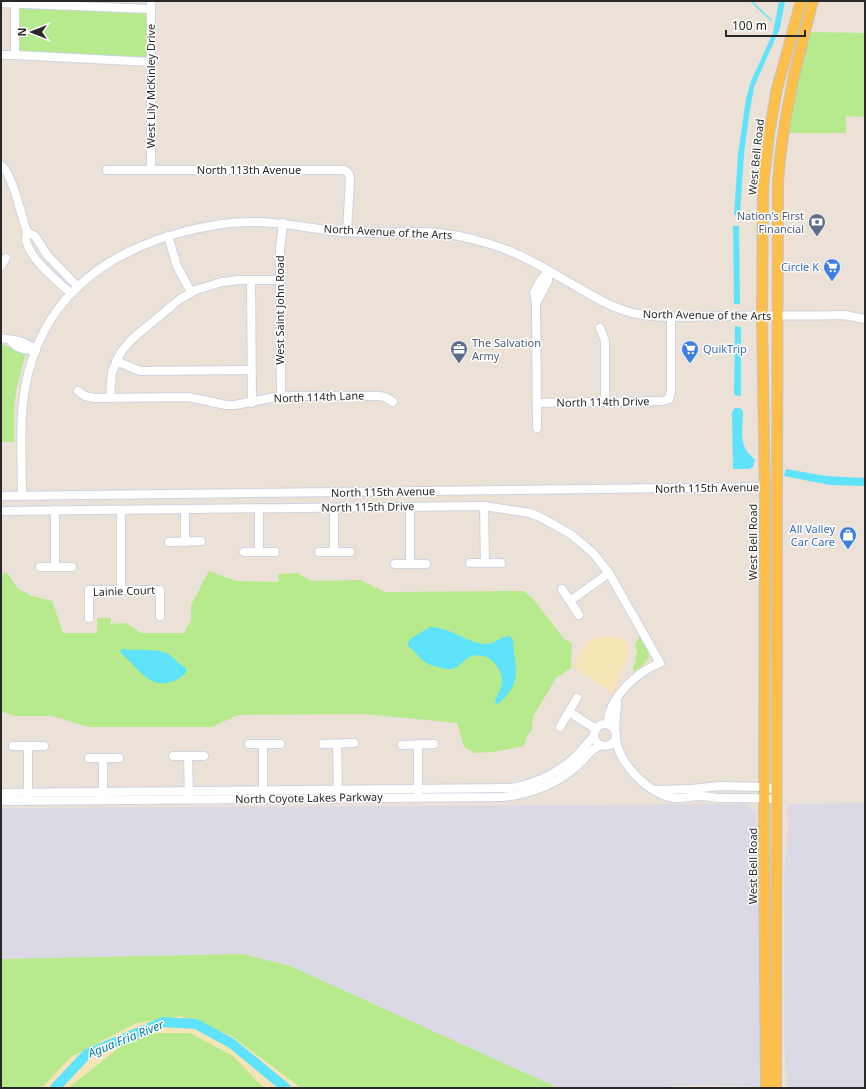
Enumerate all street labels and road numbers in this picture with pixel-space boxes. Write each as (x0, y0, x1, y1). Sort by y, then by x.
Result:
street label: West Lily McKinley Drive (143, 24, 158, 148)
street label: West Bell Road (744, 118, 767, 196)
street label: North 113th Avenue (197, 162, 301, 177)
street label: North Avenue of the Arts (323, 221, 453, 242)
street label: West Saint John Road (272, 255, 287, 365)
street label: North Avenue of the Arts (643, 306, 771, 323)
street label: North 114th Lane (273, 387, 365, 406)
street label: North 114th Drive (556, 393, 650, 410)
street label: North 115th Avenue (655, 479, 759, 496)
street label: North 115th Avenue (331, 483, 435, 500)
street label: North 115th Drive (321, 498, 415, 515)
street label: West Bell Road (745, 504, 760, 580)
street label: Lainie Court (93, 582, 155, 599)
street label: North Coyote Lakes Parkway (235, 789, 383, 806)
street label: West Bell Road (745, 828, 760, 904)

